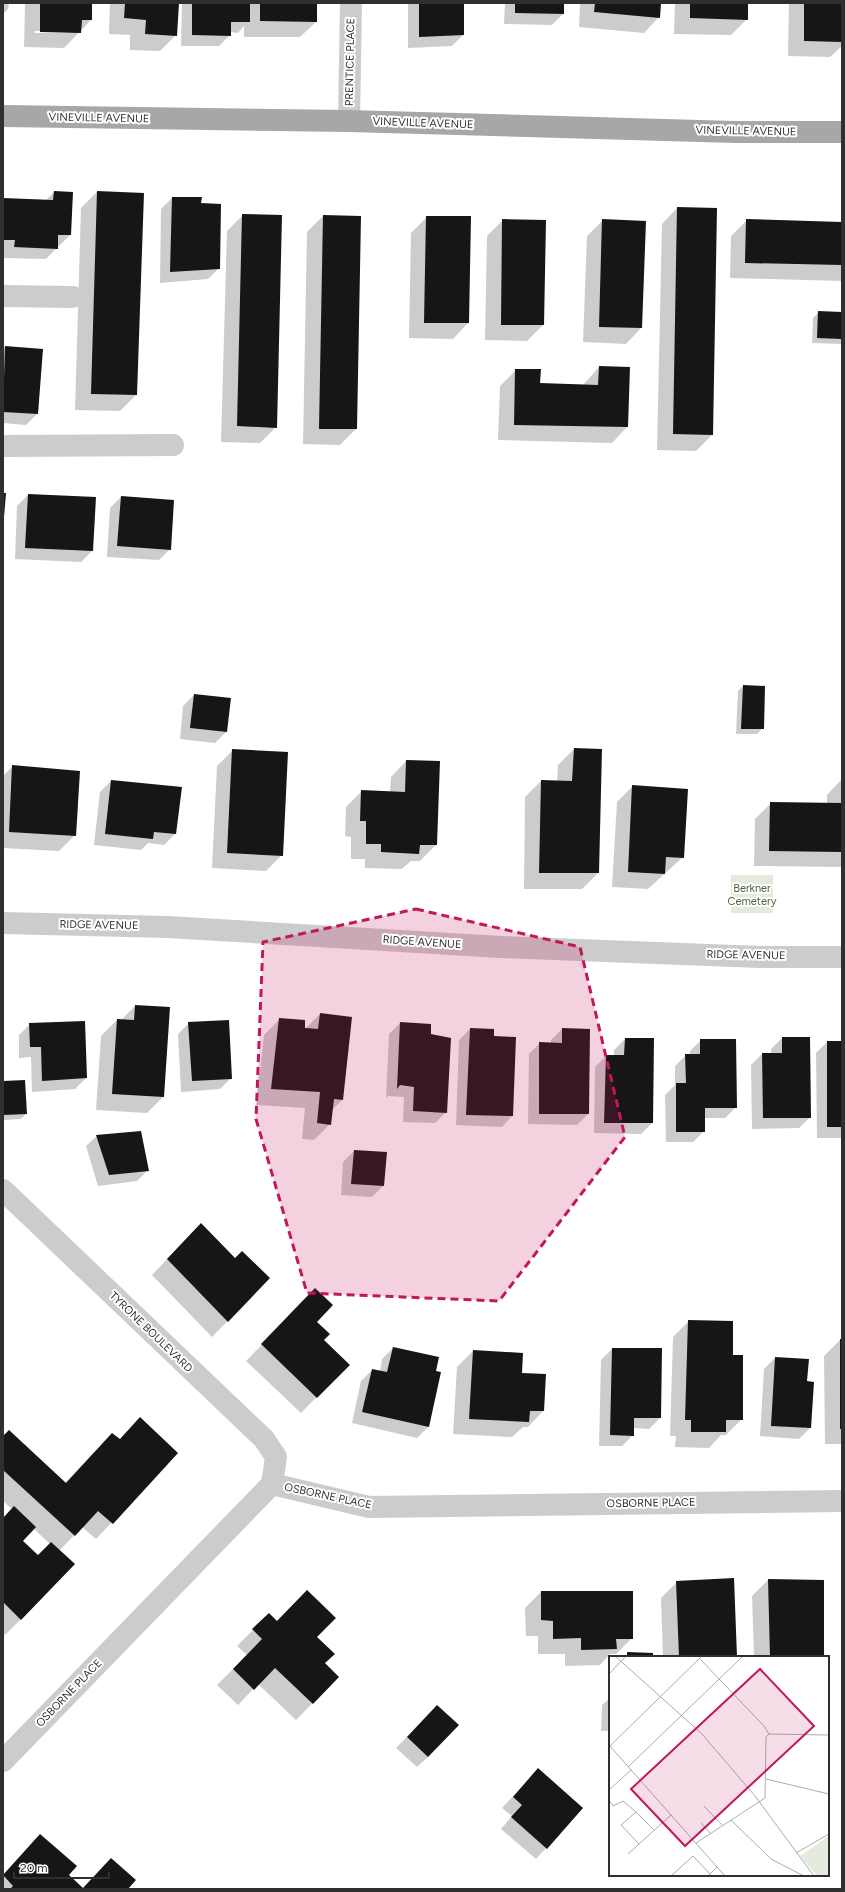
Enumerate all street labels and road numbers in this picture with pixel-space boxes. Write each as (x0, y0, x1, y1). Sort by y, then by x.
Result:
street label: PRENTICE PLACE (343, 18, 357, 106)
street label: VINEVILLE AVENUE (48, 111, 150, 125)
street label: VINEVILLE AVENUE (372, 115, 474, 131)
street label: VINEVILLE AVENUE (695, 124, 797, 138)
street label: RIDGE AVENUE (59, 918, 139, 932)
street label: RIDGE AVENUE (382, 933, 462, 951)
street label: RIDGE AVENUE (706, 948, 786, 962)
street label: TYRONE BOULEVARD (107, 1289, 195, 1375)
street label: OSBORNE PLACE (283, 1480, 373, 1512)
street label: OSBORNE PLACE (606, 1496, 696, 1510)
street label: OSBORNE PLACE (33, 1657, 105, 1729)

